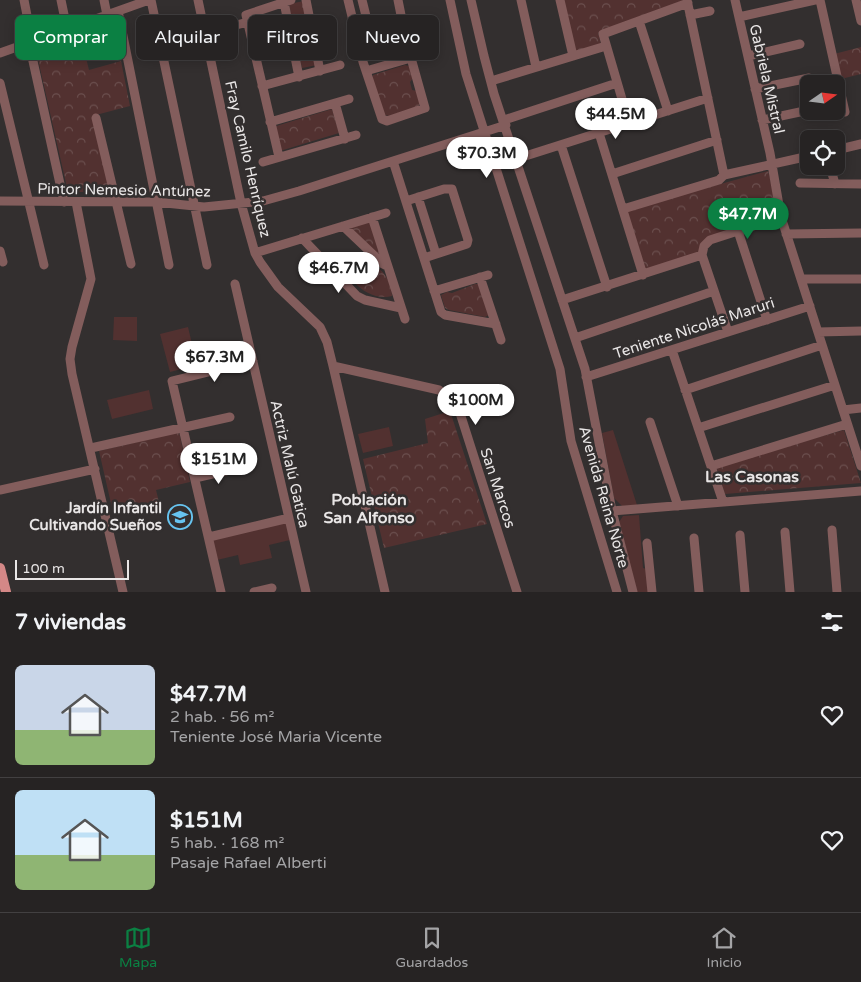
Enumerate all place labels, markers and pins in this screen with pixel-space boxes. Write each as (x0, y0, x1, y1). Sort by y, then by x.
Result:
pin: $44.5M (575, 98, 657, 140)
pin: $70.3M (446, 136, 528, 179)
pin: $47.7M (707, 198, 789, 240)
pin: $46.7M (298, 252, 380, 294)
pin: $67.3M (174, 340, 256, 383)
pin: $100M (441, 384, 511, 426)
pin: $151M (184, 442, 254, 485)
place label: Jardín Infantil Cultivando Sueños (29, 499, 162, 534)
school or university icon: Jardín Infantil Cultivando Sueños (167, 504, 193, 530)

